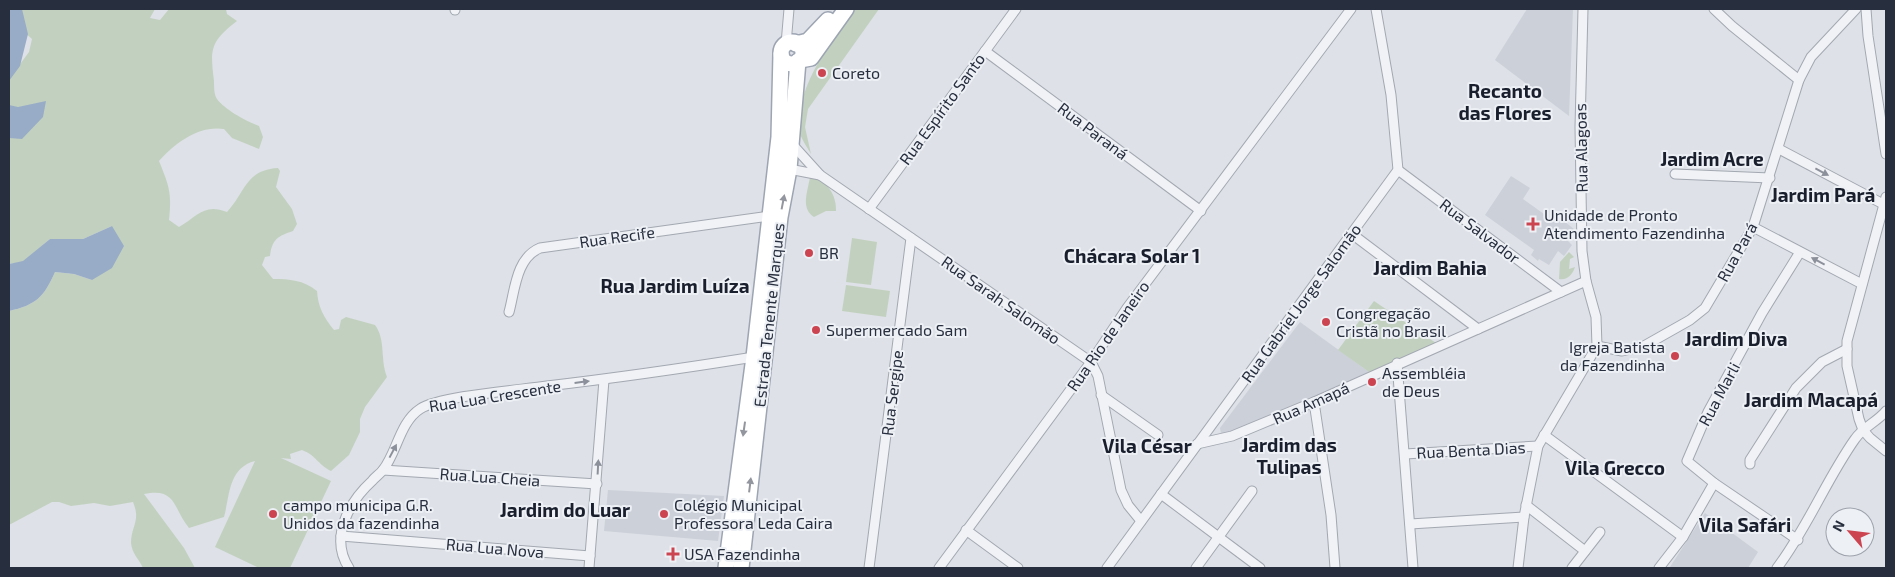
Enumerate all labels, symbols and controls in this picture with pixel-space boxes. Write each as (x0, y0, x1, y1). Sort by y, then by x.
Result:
street label: Rua Espírito Santo (895, 49, 988, 168)
place label: Coreto (832, 63, 880, 82)
marker: Coreto (816, 67, 828, 79)
district label: Recanto das Flores (1458, 79, 1552, 124)
street label: Rua Paraná (1055, 98, 1132, 163)
street label: Rua Alagoas (1570, 103, 1591, 193)
district label: Jardim Acre (1660, 147, 1764, 170)
one-way arrow (1815, 168, 1829, 176)
district label: Jardim Pará (1771, 183, 1875, 206)
one-way arrow (779, 194, 787, 210)
street label: Rua Salvador (1436, 194, 1525, 267)
place label: Unidade de Pronto Atendimento Fazendinha (1544, 205, 1725, 242)
marker: Unidade de Pronto Atendimento Fazendinha (1526, 217, 1540, 231)
street label: Rua Pará (1713, 219, 1761, 285)
street label: Rua Gabriel Jorge Salomão (1237, 220, 1364, 386)
street label: Rua Recife (578, 222, 656, 251)
street label: Estrada Tenente Marques (749, 222, 788, 408)
place label: BR (819, 243, 839, 262)
district label: Chácara Solar 1 (1064, 244, 1200, 267)
marker: BR (803, 247, 815, 259)
street label: Rua Sarah Salomão (938, 251, 1064, 348)
district label: Jardim Bahia (1373, 256, 1487, 279)
one-way arrow (1811, 257, 1826, 265)
district label: Rua Jardim Luíza (600, 274, 750, 297)
street label: Rua Rio de Janeiro (1062, 277, 1153, 395)
place label: Congregação Cristã no Brasil (1336, 303, 1446, 340)
marker: Congregação Cristã no Brasil (1320, 316, 1332, 328)
place label: Supermercado Sam (826, 320, 967, 339)
marker: Supermercado Sam (810, 324, 822, 336)
district label: Jardim Diva (1684, 327, 1788, 350)
place label: Igreja Batista da Fazendinha (1560, 337, 1665, 374)
street label: Rua Sergipe (877, 349, 906, 437)
marker: Igreja Batista da Fazendinha (1669, 350, 1681, 362)
street label: Rua Marli (1694, 359, 1743, 429)
place label: Assembléia de Deus (1382, 363, 1466, 400)
street label: Rua Lua Crescente (428, 376, 562, 415)
marker: Assembléia de Deus (1366, 376, 1378, 388)
street label: Rua Amapá (1270, 377, 1352, 428)
one-way arrow (574, 378, 590, 386)
district label: Jardim Macapá (1744, 388, 1878, 411)
one-way arrow (740, 421, 748, 437)
district label: Jardim das Tulipas (1241, 433, 1337, 478)
district label: Vila César (1102, 434, 1192, 457)
street label: Rua Benta Dias (1416, 437, 1526, 462)
one-way arrow (389, 443, 397, 458)
district label: Vila Grecco (1565, 456, 1665, 479)
one-way arrow (594, 459, 602, 475)
street label: Rua Lua Cheia (439, 464, 541, 489)
one-way arrow (746, 477, 754, 493)
place label: campo municipa G.R. Unidos da fazendinha (283, 495, 440, 532)
place label: Colégio Municipal Professora Leda Caira (674, 495, 833, 532)
district label: Jardim do Luar (500, 498, 630, 521)
north arrow (1825, 507, 1875, 557)
marker: campo municipa G.R. Unidos da fazendinha (267, 508, 279, 520)
marker: Colégio Municipal Professora Leda Caira (658, 508, 670, 520)
district label: Vila Safári (1699, 513, 1791, 536)
text: N (1828, 517, 1848, 534)
street label: Rua Lua Nova (445, 534, 545, 561)
place label: USA Fazendinha (684, 544, 800, 563)
marker: USA Fazendinha (666, 547, 680, 561)

